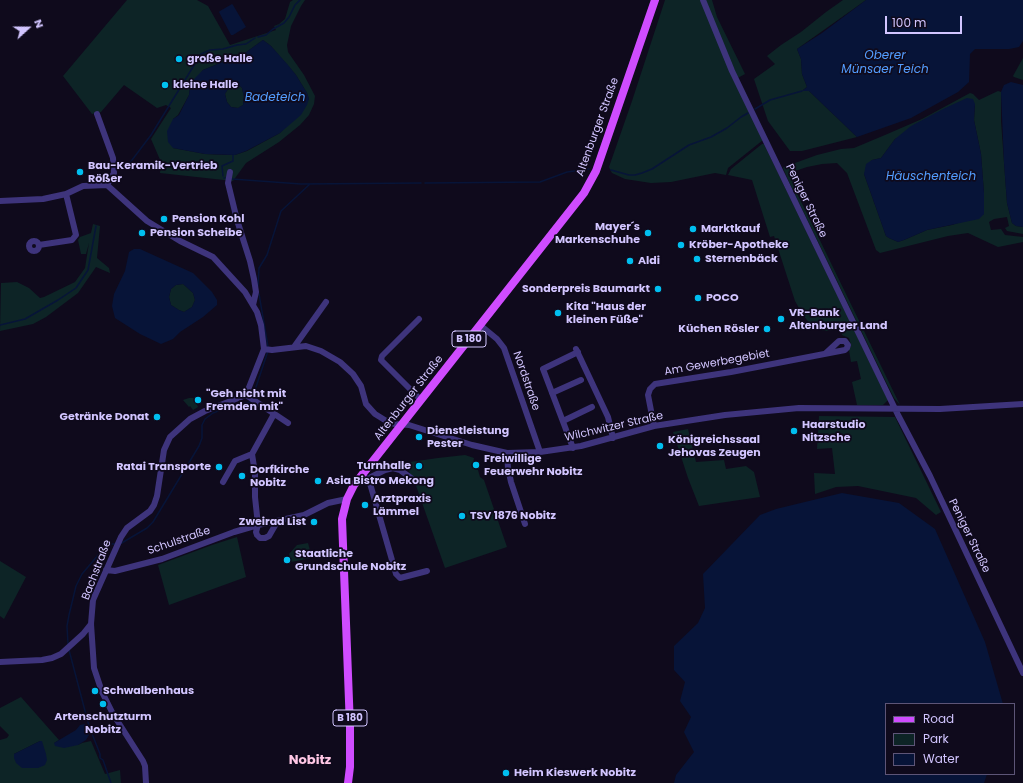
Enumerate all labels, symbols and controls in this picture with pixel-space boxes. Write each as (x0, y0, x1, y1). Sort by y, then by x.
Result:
north arrow (8, 8, 48, 48)
scale bar (887, 8, 964, 34)
text: 100 m (892, 14, 926, 31)
text: N (30, 17, 48, 30)
water label: Oberer Münsaer Teich (841, 49, 929, 77)
place label: große Halle (187, 52, 252, 66)
marker: große Halle (174, 54, 184, 64)
street label: Altenburger Straße (574, 76, 622, 178)
place label: kleine Halle (173, 78, 238, 92)
marker: kleine Halle (160, 80, 170, 90)
water label: Badeteich (245, 91, 305, 105)
place label: Bau-Keramik-Vertrieb Rößer (88, 159, 217, 185)
street label: Peniger Straße (782, 162, 830, 240)
marker: Bau-Keramik-Vertrieb Rößer (75, 167, 85, 177)
water label: Häuschenteich (886, 170, 976, 184)
place label: Pension Kohl (172, 212, 245, 226)
marker: Pension Kohl (159, 214, 169, 224)
place label: Mayer´s Markenschuhe (555, 220, 640, 246)
place label: Marktkauf (701, 222, 760, 236)
marker: Marktkauf (688, 224, 698, 234)
place label: Pension Scheibe (150, 226, 242, 240)
marker: Pension Scheibe (137, 228, 147, 238)
marker: Mayer´s Markenschuhe (643, 228, 653, 238)
place label: Kröber-Apotheke (689, 238, 789, 252)
marker: Kröber-Apotheke (676, 240, 686, 250)
place label: Sternenbäck (705, 252, 778, 266)
place label: Aldi (638, 254, 660, 268)
marker: Sternenbäck (692, 254, 702, 264)
marker: Aldi (625, 256, 635, 266)
place label: Sonderpreis Baumarkt (522, 282, 650, 296)
marker: Sonderpreis Baumarkt (653, 284, 663, 294)
place label: POCO (706, 291, 739, 305)
marker: POCO (693, 293, 703, 303)
place label: Kita "Haus der kleinen Füße" (566, 300, 646, 326)
place label: VR-Bank Altenburger Land (789, 306, 887, 332)
marker: Kita "Haus der kleinen Füße" (553, 308, 563, 318)
marker: VR-Bank Altenburger Land (776, 314, 786, 324)
place label: Küchen Rösler (678, 322, 759, 336)
marker: Küchen Rösler (762, 324, 772, 334)
road number: B 180 (452, 331, 486, 347)
street label: Am Gewerbegebiet (663, 347, 771, 379)
street label: Nordstraße (510, 350, 542, 412)
street label: Altenburger Straße (372, 353, 446, 443)
place label: "Geh nicht mit Fremden mit" (206, 387, 286, 413)
marker: "Geh nicht mit Fremden mit" (193, 395, 203, 405)
street label: Wilchwitzer Straße (563, 409, 665, 445)
place label: Getränke Donat (60, 410, 149, 424)
marker: Getränke Donat (152, 412, 162, 422)
place label: Haarstudio Nitzsche (802, 418, 865, 444)
place label: Dienstleistung Pester (427, 424, 509, 450)
marker: Haarstudio Nitzsche (789, 426, 799, 436)
marker: Dienstleistung Pester (414, 432, 424, 442)
place label: Königreichssaal Jehovas Zeugen (668, 433, 761, 459)
marker: Königreichssaal Jehovas Zeugen (655, 441, 665, 451)
place label: Freiwillige Feuerwehr Nobitz (484, 452, 582, 478)
place label: Turnhalle (357, 459, 411, 473)
place label: Ratai Transporte (116, 460, 211, 474)
marker: Freiwillige Feuerwehr Nobitz (471, 460, 481, 470)
marker: Turnhalle (414, 461, 424, 471)
marker: Ratai Transporte (214, 462, 224, 472)
place label: Dorfkirche Nobitz (250, 463, 309, 489)
marker: Dorfkirche Nobitz (237, 471, 247, 481)
place label: Asia Bistro Mekong (326, 474, 434, 488)
marker: Asia Bistro Mekong (313, 476, 323, 486)
place label: Arztpraxis Lämmel (373, 492, 431, 518)
street label: Peniger Straße (945, 497, 993, 575)
marker: Arztpraxis Lämmel (360, 500, 370, 510)
place label: TSV 1876 Nobitz (470, 509, 556, 523)
marker: TSV 1876 Nobitz (457, 511, 467, 521)
place label: Zweirad List (239, 515, 306, 529)
marker: Zweirad List (309, 517, 319, 527)
street label: Schulstraße (146, 524, 212, 558)
street label: Bachstraße (79, 538, 115, 602)
place label: Staatliche Grundschule Nobitz (295, 547, 406, 573)
marker: Staatliche Grundschule Nobitz (282, 555, 292, 565)
place label: Schwalbenhaus (103, 684, 194, 698)
marker: Schwalbenhaus (90, 686, 100, 696)
marker: Artenschutzturm Nobitz (98, 699, 108, 709)
legend (885, 703, 1015, 775)
place label: Artenschutzturm Nobitz (54, 710, 152, 736)
road number: B 180 (333, 710, 367, 726)
text: Road (923, 710, 954, 727)
text: Park (923, 730, 949, 747)
text: Water (923, 750, 959, 767)
district label: Nobitz (289, 753, 331, 769)
place label: Heim Kieswerk Nobitz (514, 766, 636, 780)
marker: Heim Kieswerk Nobitz (501, 768, 511, 778)

